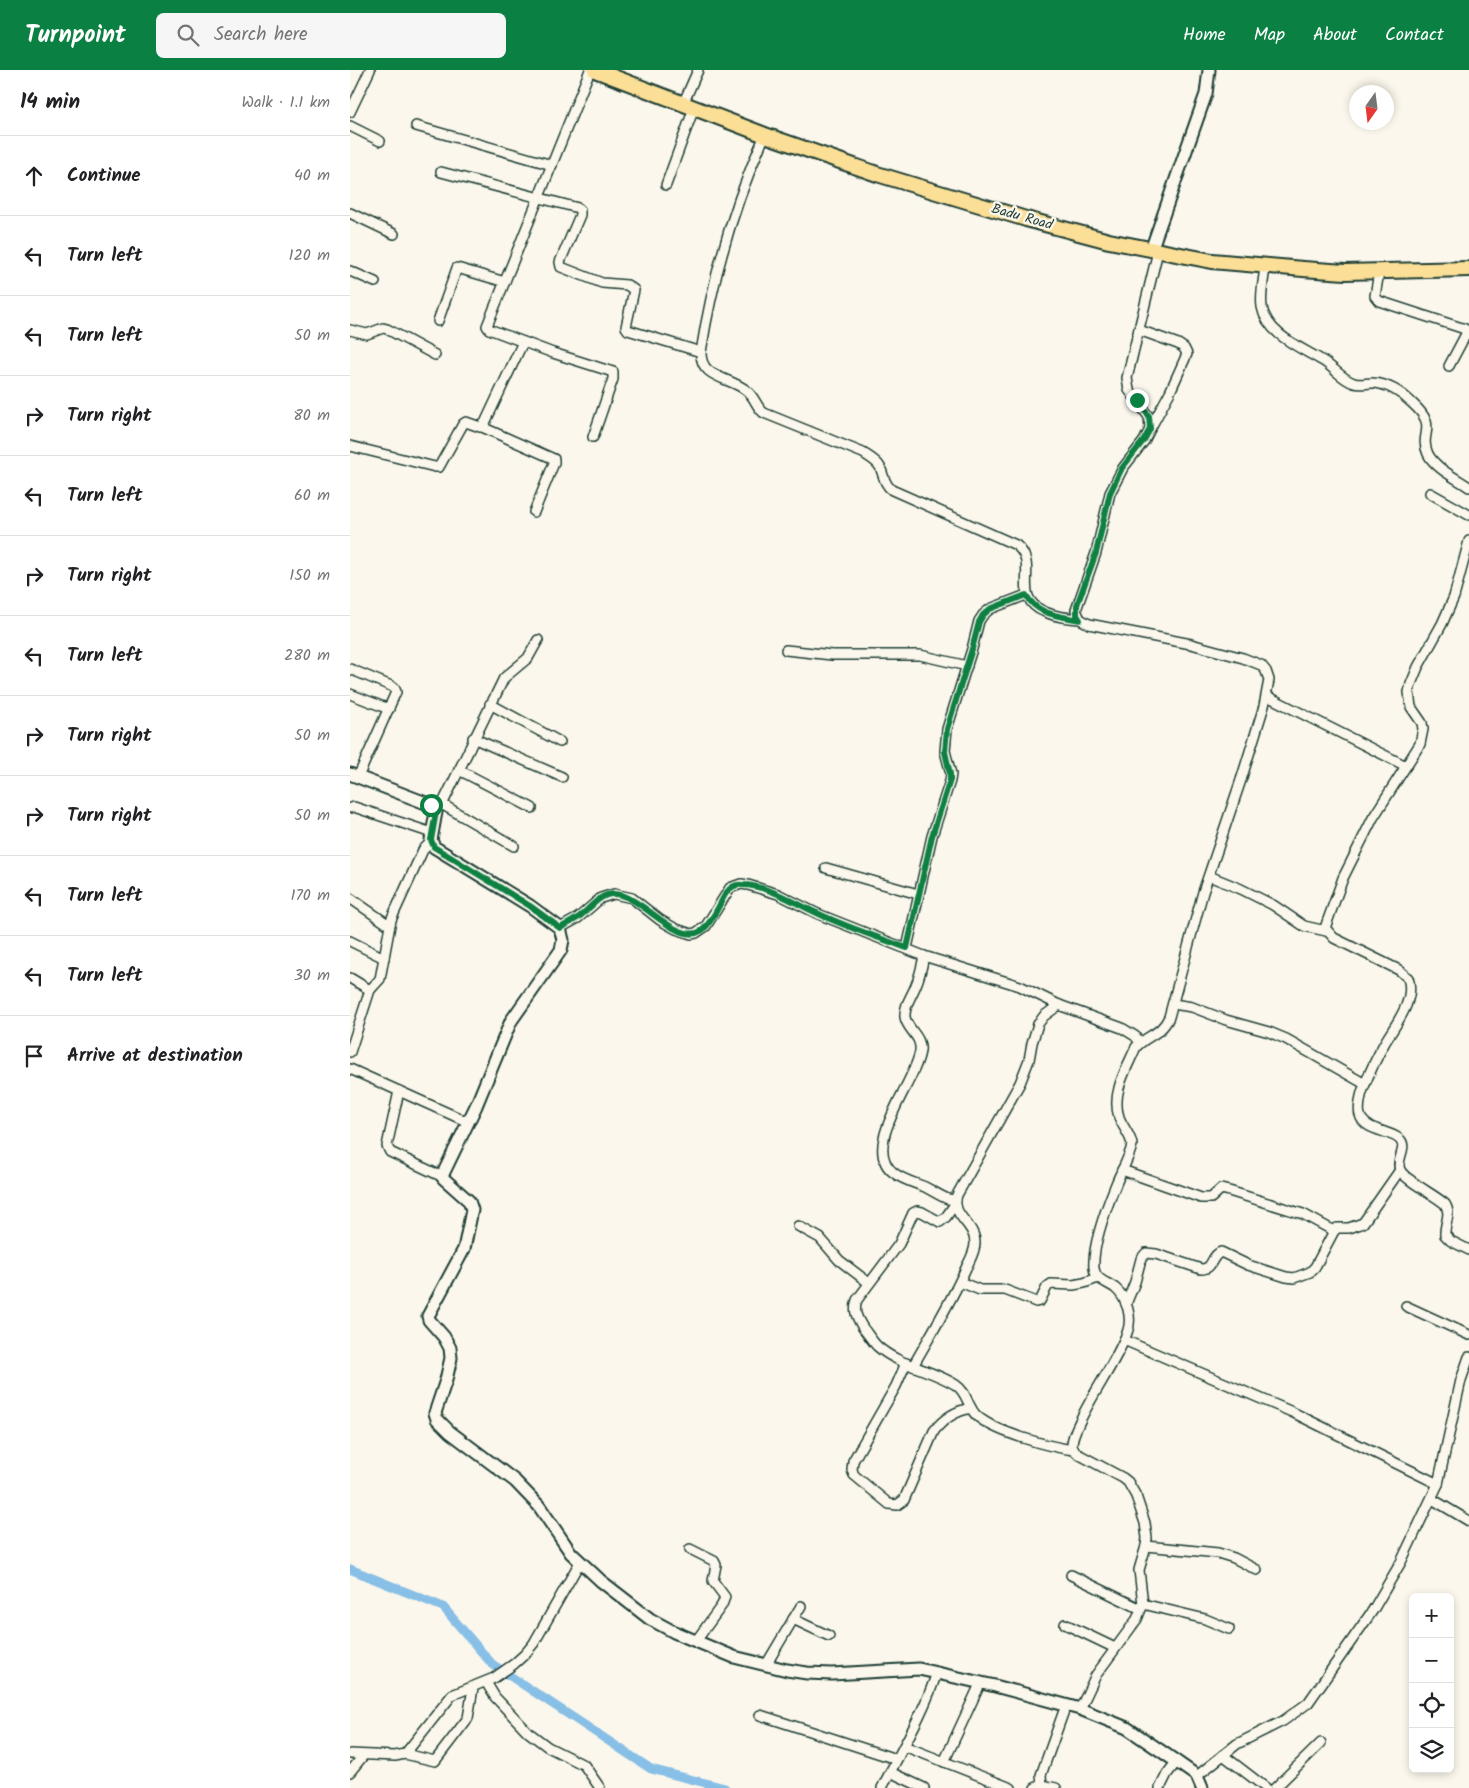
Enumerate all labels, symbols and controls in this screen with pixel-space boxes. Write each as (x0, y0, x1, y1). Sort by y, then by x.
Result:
search box (156, 13, 506, 58)
text: Turnpoint (25, 16, 126, 55)
text: Search here (214, 20, 308, 50)
icon: search (174, 21, 202, 49)
text: Home (1183, 21, 1226, 50)
text: Map (1254, 21, 1285, 50)
text: About (1313, 21, 1357, 50)
text: Contact (1385, 21, 1444, 50)
north arrow (1349, 85, 1394, 130)
text: 14 min (20, 86, 80, 119)
text: Walk · 1.1 km (241, 90, 330, 115)
text: Continue (67, 161, 140, 191)
icon: ahead (20, 162, 48, 190)
text: 40 m (294, 163, 330, 188)
street label: Badu Road (989, 198, 1056, 237)
text: Turn left (67, 241, 142, 271)
icon: left (20, 242, 48, 270)
text: 120 m (289, 243, 330, 268)
text: Turn left (67, 321, 142, 351)
icon: left (20, 322, 48, 350)
text: 50 m (294, 323, 330, 348)
route end (1126, 389, 1149, 412)
text: Turn right (67, 401, 152, 431)
icon: right (20, 402, 48, 430)
text: 80 m (293, 403, 330, 428)
text: Turn left (67, 481, 142, 511)
icon: left (20, 482, 48, 510)
text: 60 m (294, 483, 330, 508)
text: Turn right (67, 561, 152, 591)
icon: right (20, 562, 48, 590)
text: 150 m (289, 563, 330, 588)
text: Turn left (67, 641, 142, 671)
icon: left (20, 642, 48, 670)
text: 280 m (284, 643, 330, 668)
text: Turn right (67, 721, 152, 751)
icon: right (20, 722, 48, 750)
text: 50 m (294, 723, 330, 748)
route start (420, 794, 443, 817)
text: Turn right (67, 801, 152, 831)
icon: right (20, 802, 48, 830)
text: 50 m (294, 803, 330, 828)
text: Turn left (67, 881, 142, 911)
icon: left (20, 882, 48, 910)
text: 170 m (290, 883, 330, 908)
text: Turn left (67, 961, 142, 991)
icon: left (20, 962, 48, 990)
text: 30 m (294, 963, 330, 988)
text: Arrive at destination (67, 1041, 243, 1071)
icon: arrive (20, 1042, 48, 1070)
map controls (1409, 1593, 1454, 1773)
button: + (1409, 1593, 1454, 1638)
button: − (1409, 1638, 1454, 1683)
button: locate (1409, 1683, 1454, 1728)
button: layers (1409, 1728, 1454, 1773)

